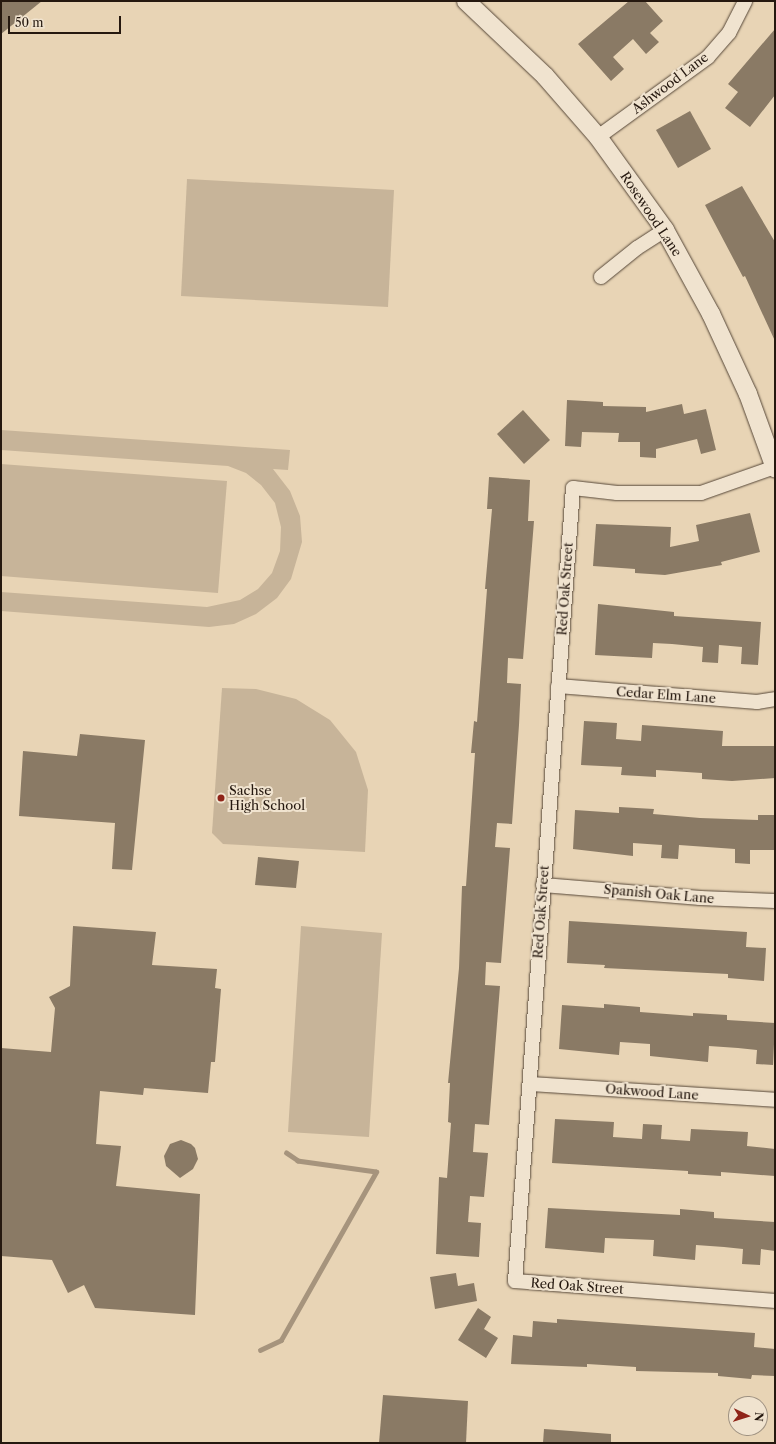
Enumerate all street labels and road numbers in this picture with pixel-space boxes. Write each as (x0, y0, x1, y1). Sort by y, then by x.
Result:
street label: Ashwood Lane (629, 49, 711, 117)
street label: Rosewood Lane (617, 169, 685, 259)
street label: Red Oak Street (554, 542, 576, 636)
street label: Cedar Elm Lane (615, 684, 717, 706)
street label: Red Oak Street (530, 865, 552, 959)
street label: Spanish Oak Lane (603, 881, 715, 907)
street label: Oakwood Lane (605, 1081, 699, 1103)
street label: Red Oak Street (530, 1275, 624, 1297)

